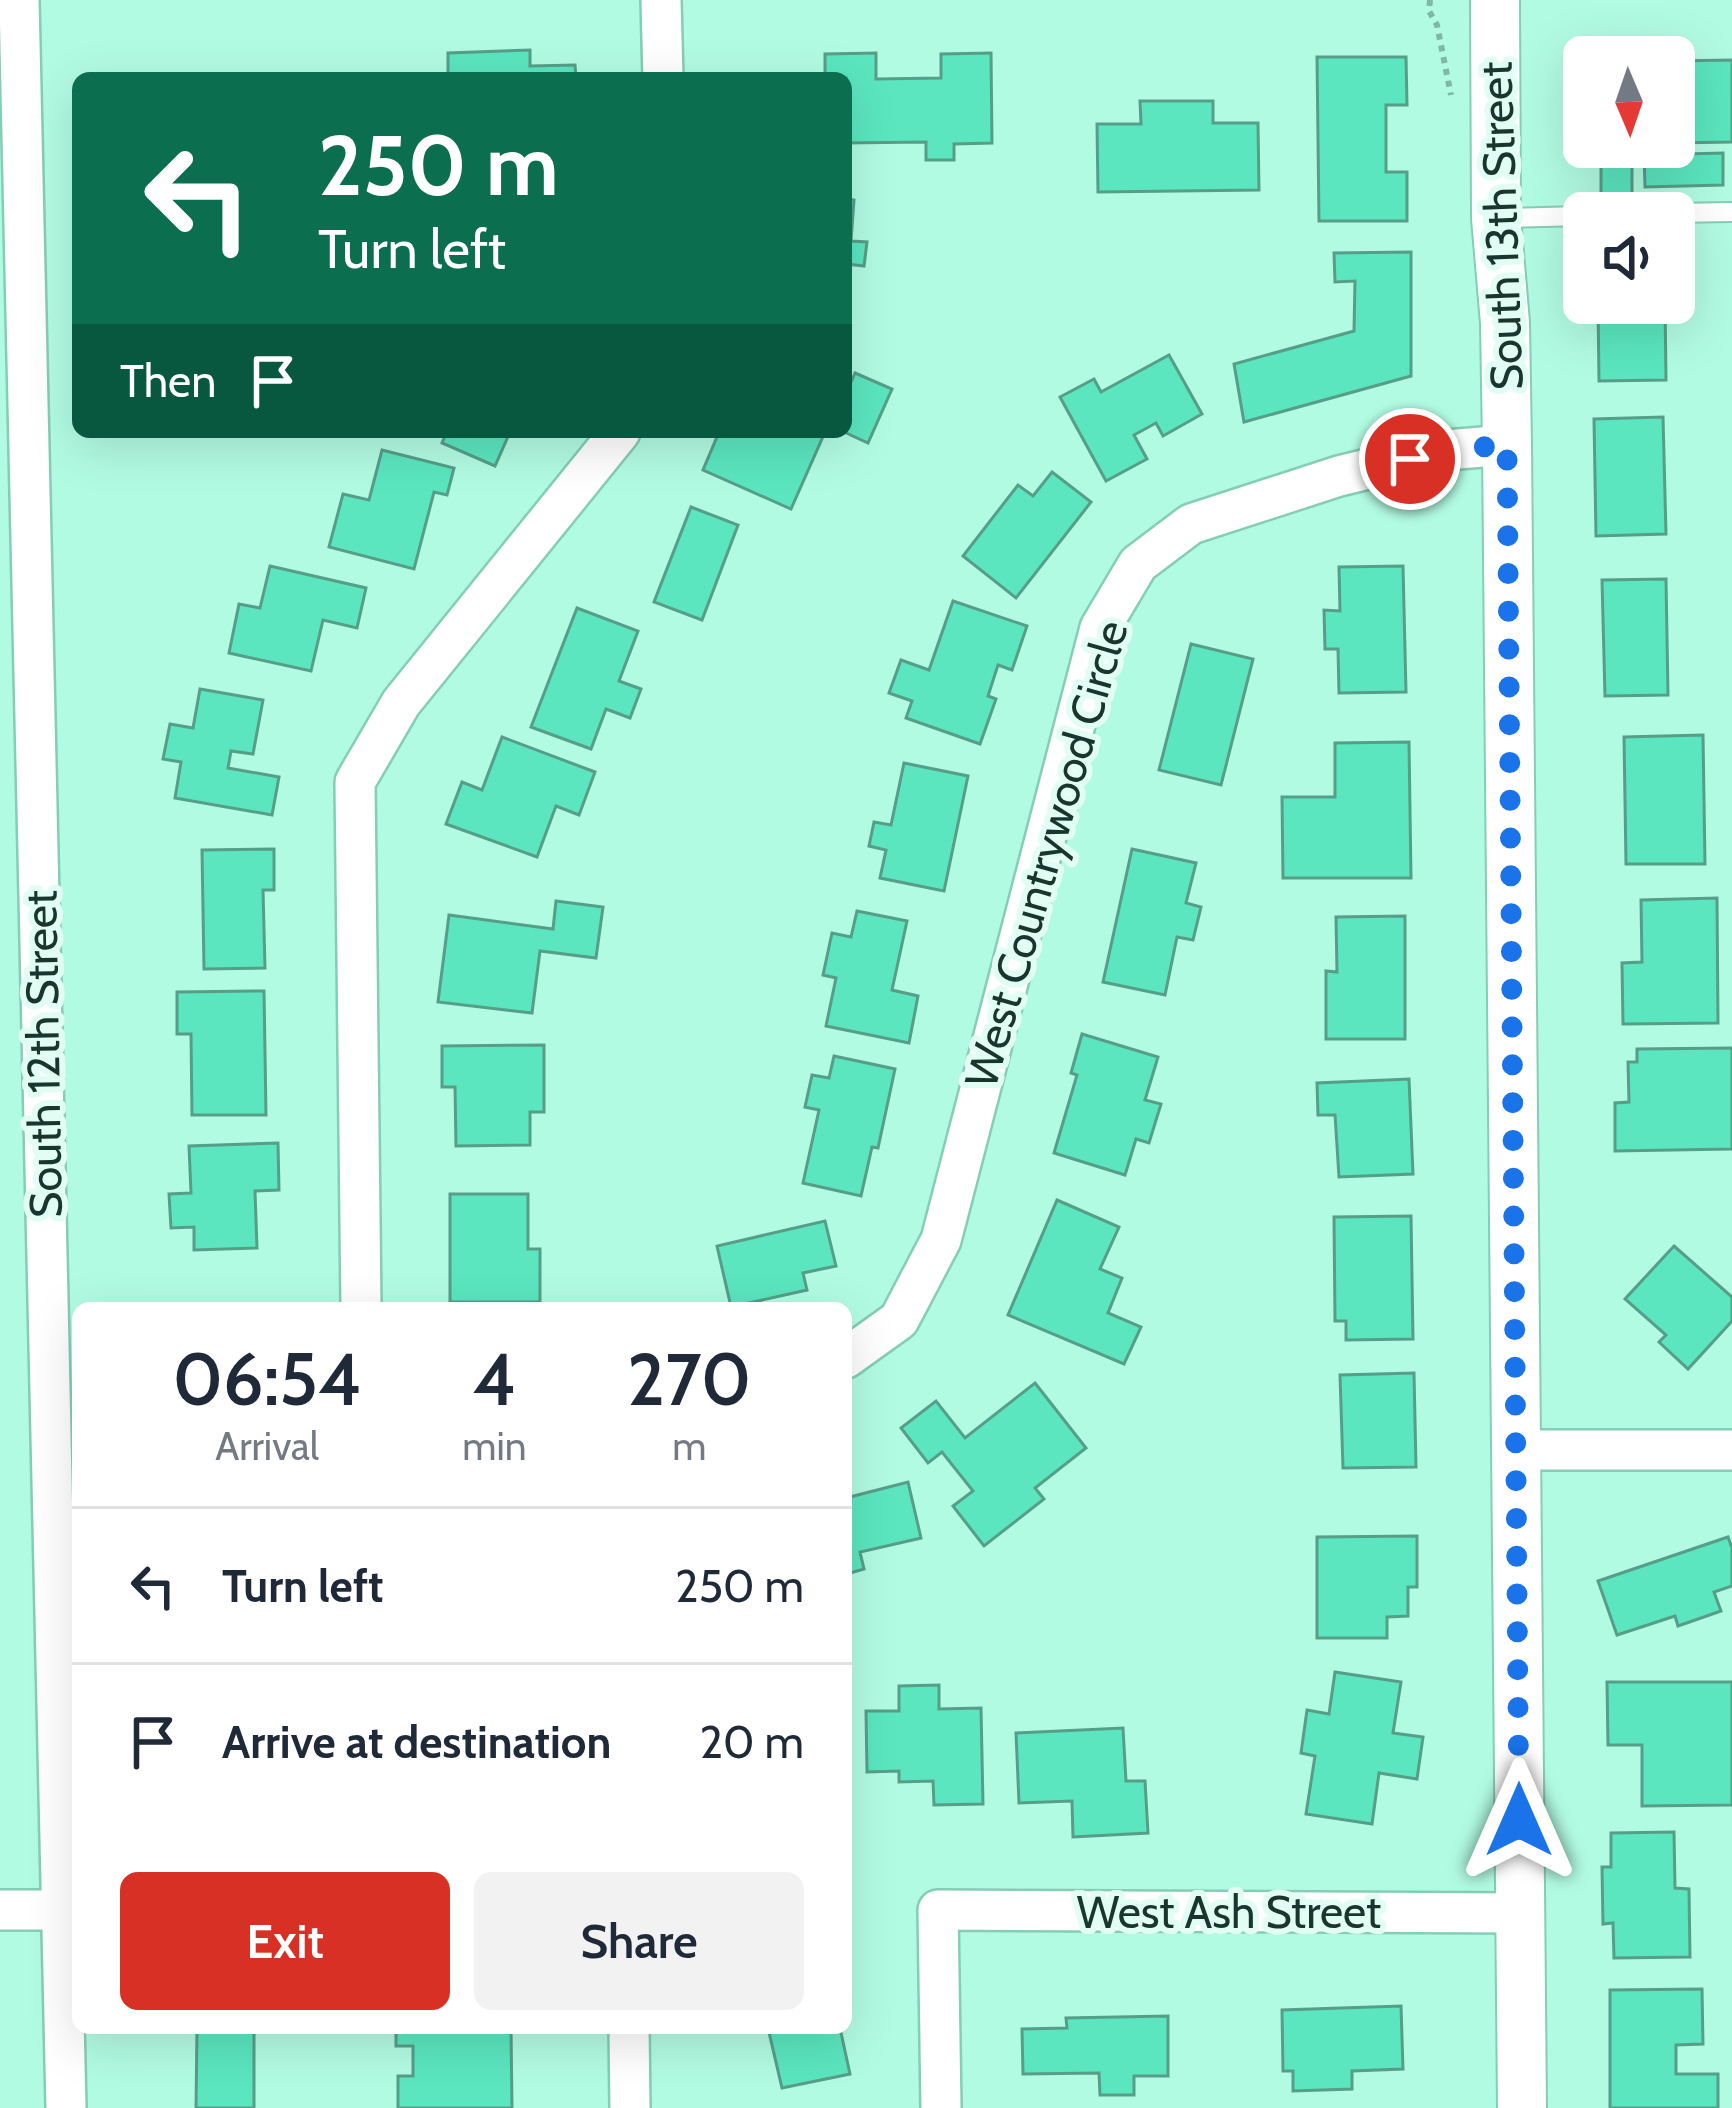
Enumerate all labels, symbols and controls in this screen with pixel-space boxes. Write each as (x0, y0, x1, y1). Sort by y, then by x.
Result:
north arrow (1563, 36, 1695, 168)
map controls (1563, 36, 1695, 324)
street label: South 13th Street (1468, 61, 1534, 391)
text: 250 m (318, 114, 559, 216)
icon: left (120, 120, 276, 276)
button: sound (1563, 192, 1695, 324)
text: Turn left (318, 216, 506, 282)
icon: arrive (240, 348, 306, 414)
text: Then (120, 354, 216, 408)
pin (1359, 408, 1461, 510)
icon: arrive (1377, 426, 1443, 492)
street label: West Countrywood Circle (953, 614, 1139, 1094)
street label: South 12th Street (13, 890, 73, 1218)
text: 06:54 (173, 1336, 362, 1423)
text: 4 (473, 1336, 516, 1423)
text: 270 (627, 1336, 751, 1423)
text: Arrival (215, 1422, 319, 1470)
text: min (462, 1422, 527, 1470)
text: m (672, 1422, 706, 1470)
icon: left (120, 1553, 186, 1619)
text: Turn left (222, 1559, 384, 1613)
text: 250 m (675, 1559, 804, 1613)
icon: arrive (120, 1709, 186, 1775)
text: Arrive at destination (222, 1715, 611, 1769)
text: 20 m (699, 1715, 804, 1769)
position arrow (1456, 1757, 1582, 1883)
button: Exit (120, 1872, 450, 2010)
button: Share (474, 1872, 804, 2010)
street label: West Ash Street (1077, 1885, 1381, 1939)

